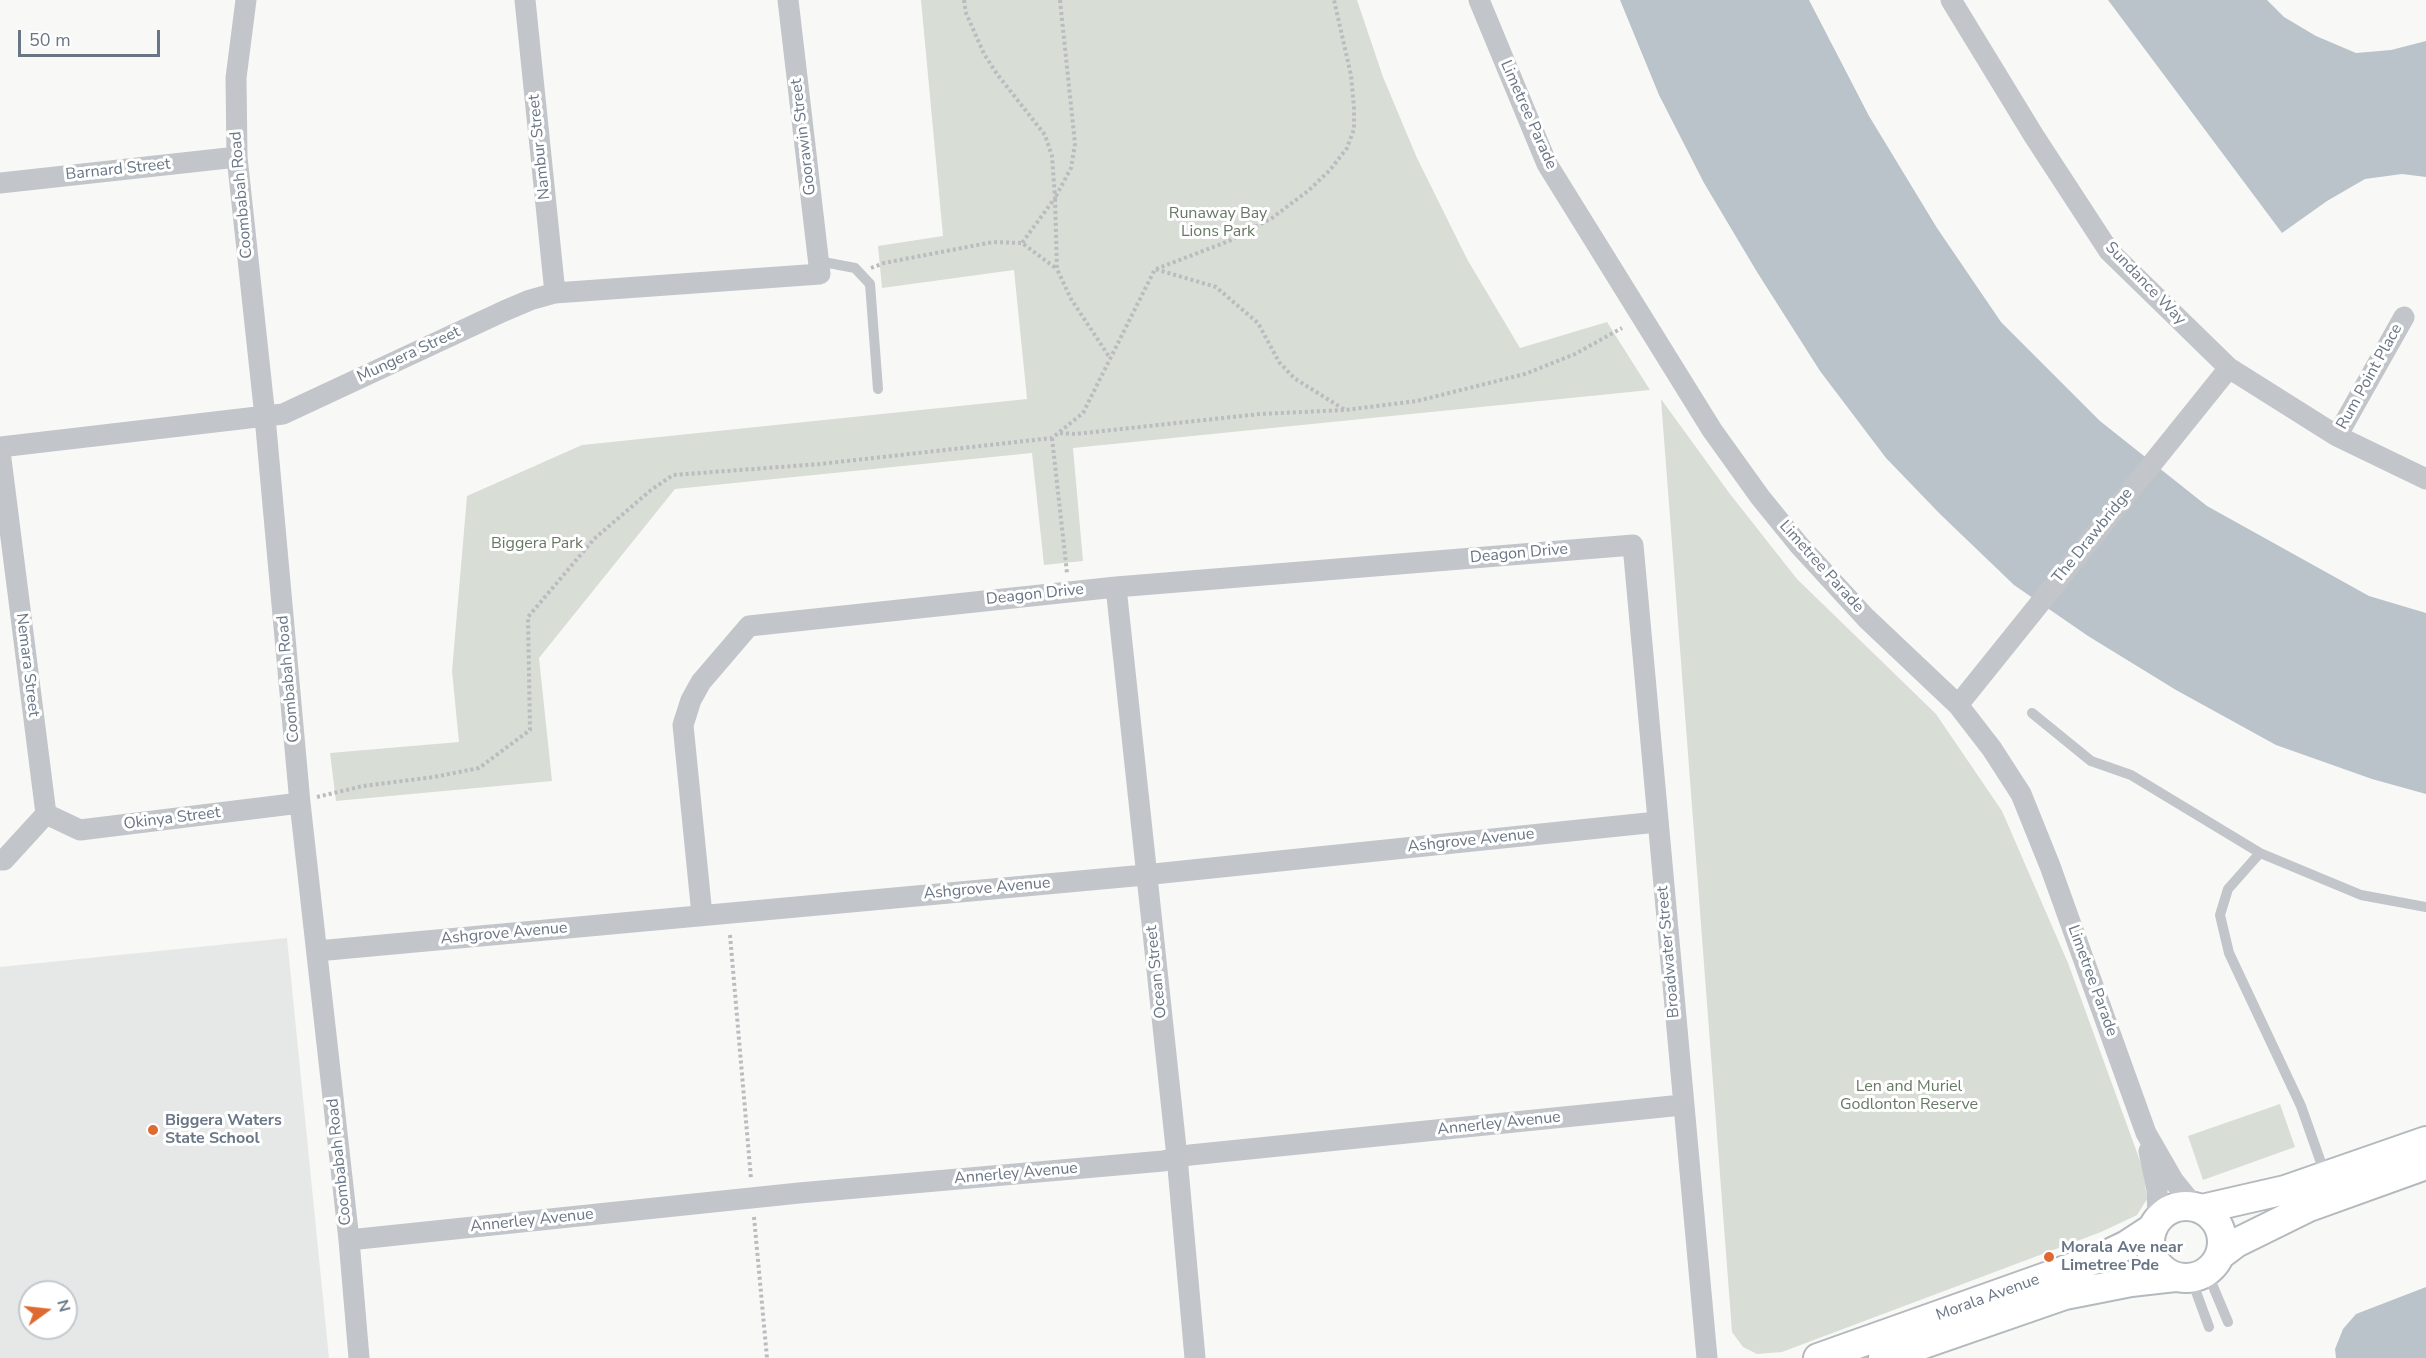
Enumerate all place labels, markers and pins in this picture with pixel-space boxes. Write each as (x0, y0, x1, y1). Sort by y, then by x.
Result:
place label: Biggera Waters State School (165, 1111, 282, 1149)
marker: Biggera Waters State School (146, 1123, 160, 1137)
place label: Morala Ave near Limetree Pde (2061, 1238, 2183, 1276)
marker: Morala Ave near Limetree Pde (2042, 1250, 2056, 1264)

